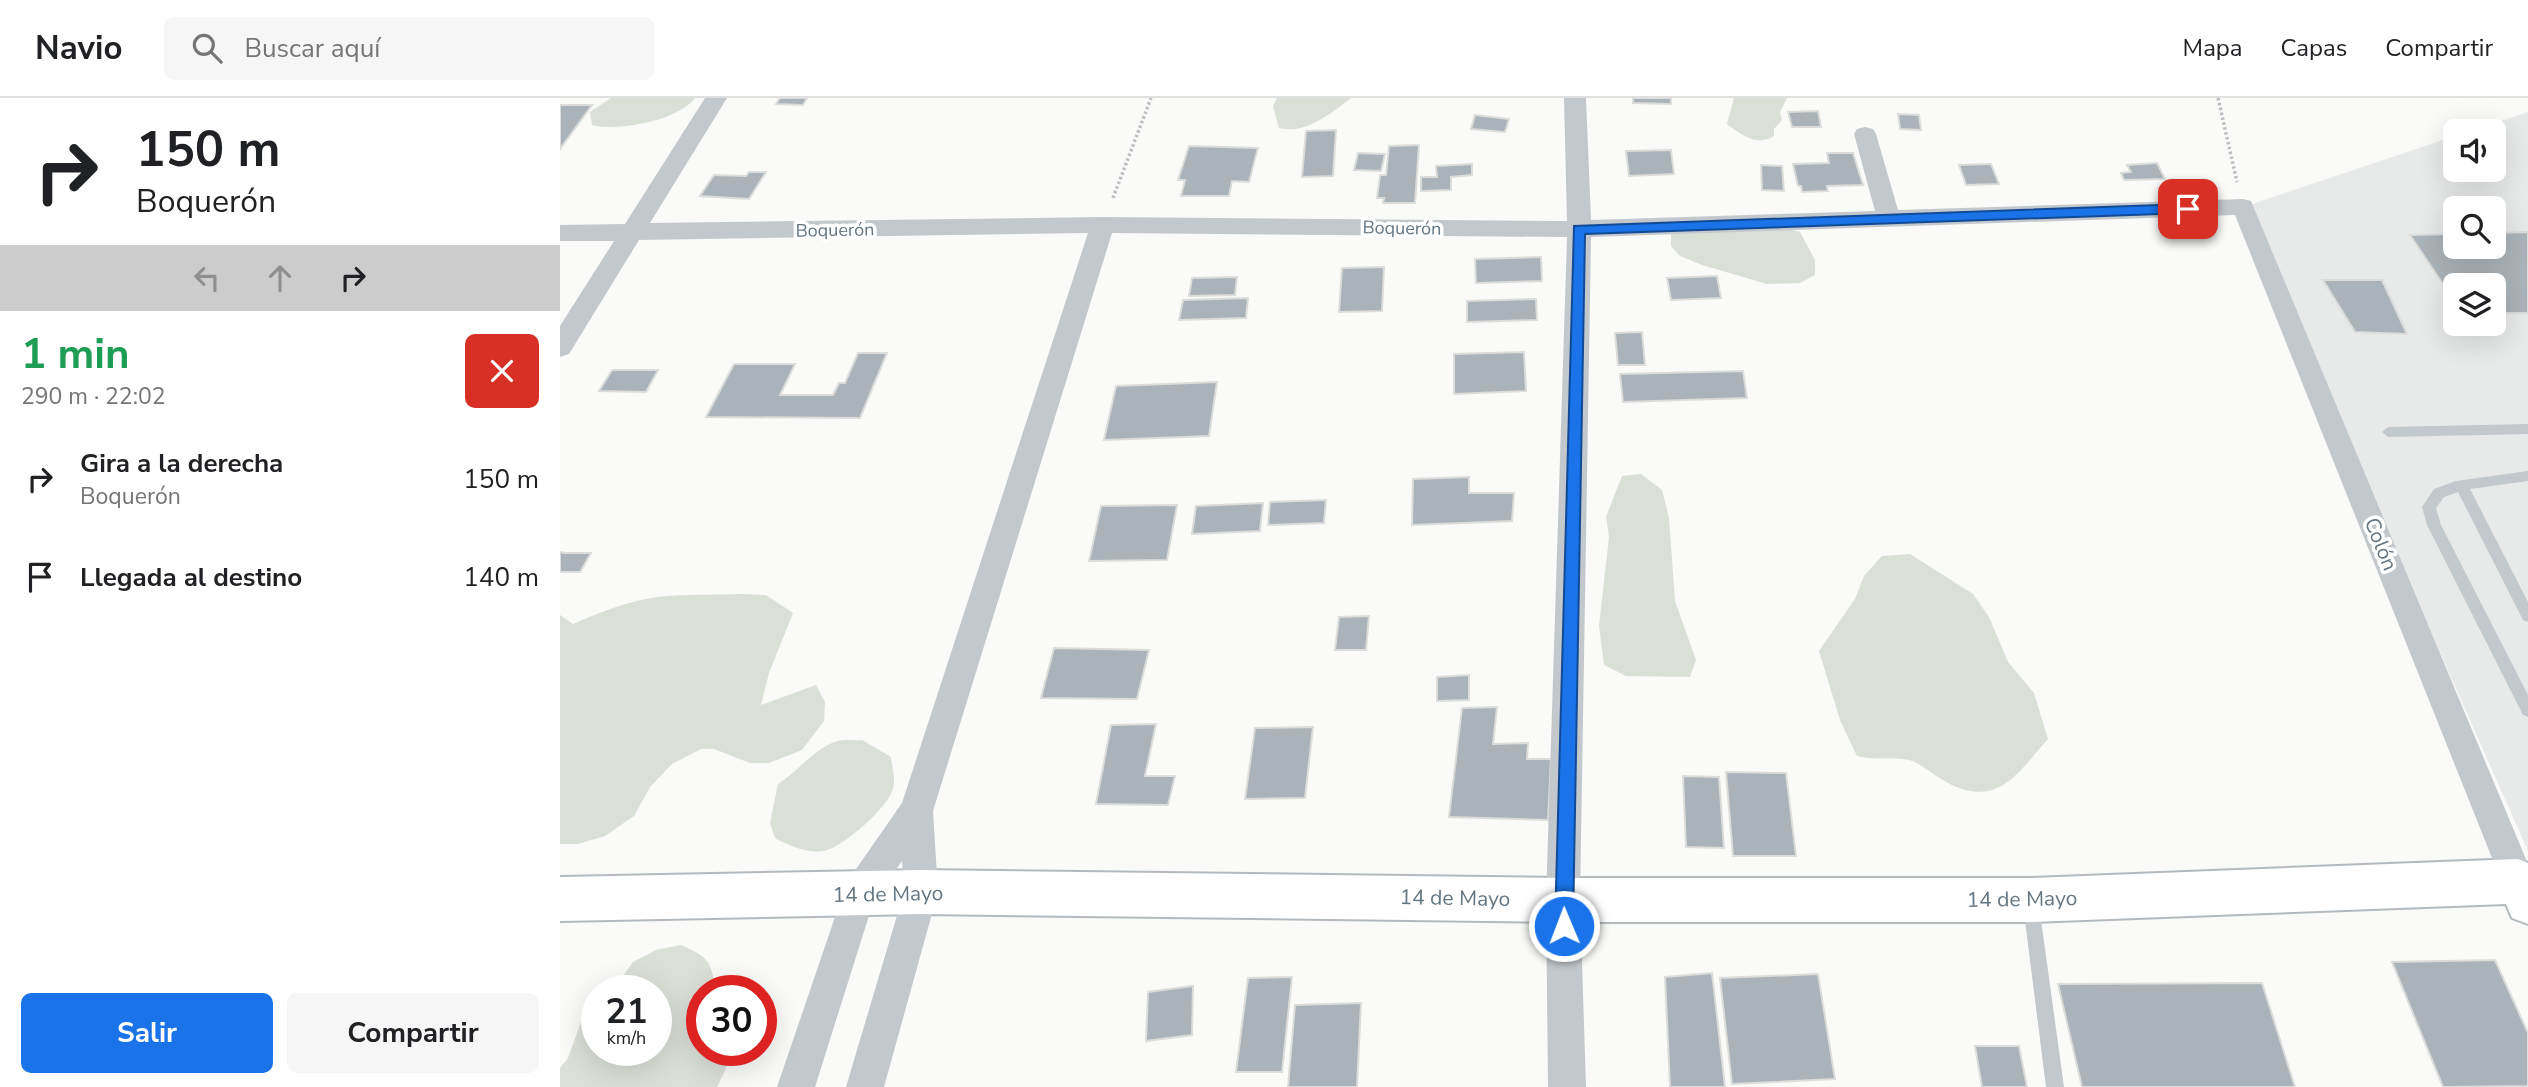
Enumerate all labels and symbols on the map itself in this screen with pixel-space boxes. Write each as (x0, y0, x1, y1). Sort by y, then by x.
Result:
pin (2158, 179, 2218, 239)
street label: Boquerón (1362, 215, 1442, 241)
street label: Boquerón (795, 217, 875, 243)
street label: Colón (2358, 513, 2404, 575)
street label: 14 de Mayo (832, 879, 944, 909)
street label: 14 de Mayo (1399, 883, 1511, 913)
street label: 14 de Mayo (1966, 884, 2078, 914)
position arrow (1527, 889, 1601, 963)
speed limit sign: 30 (686, 975, 777, 1066)

